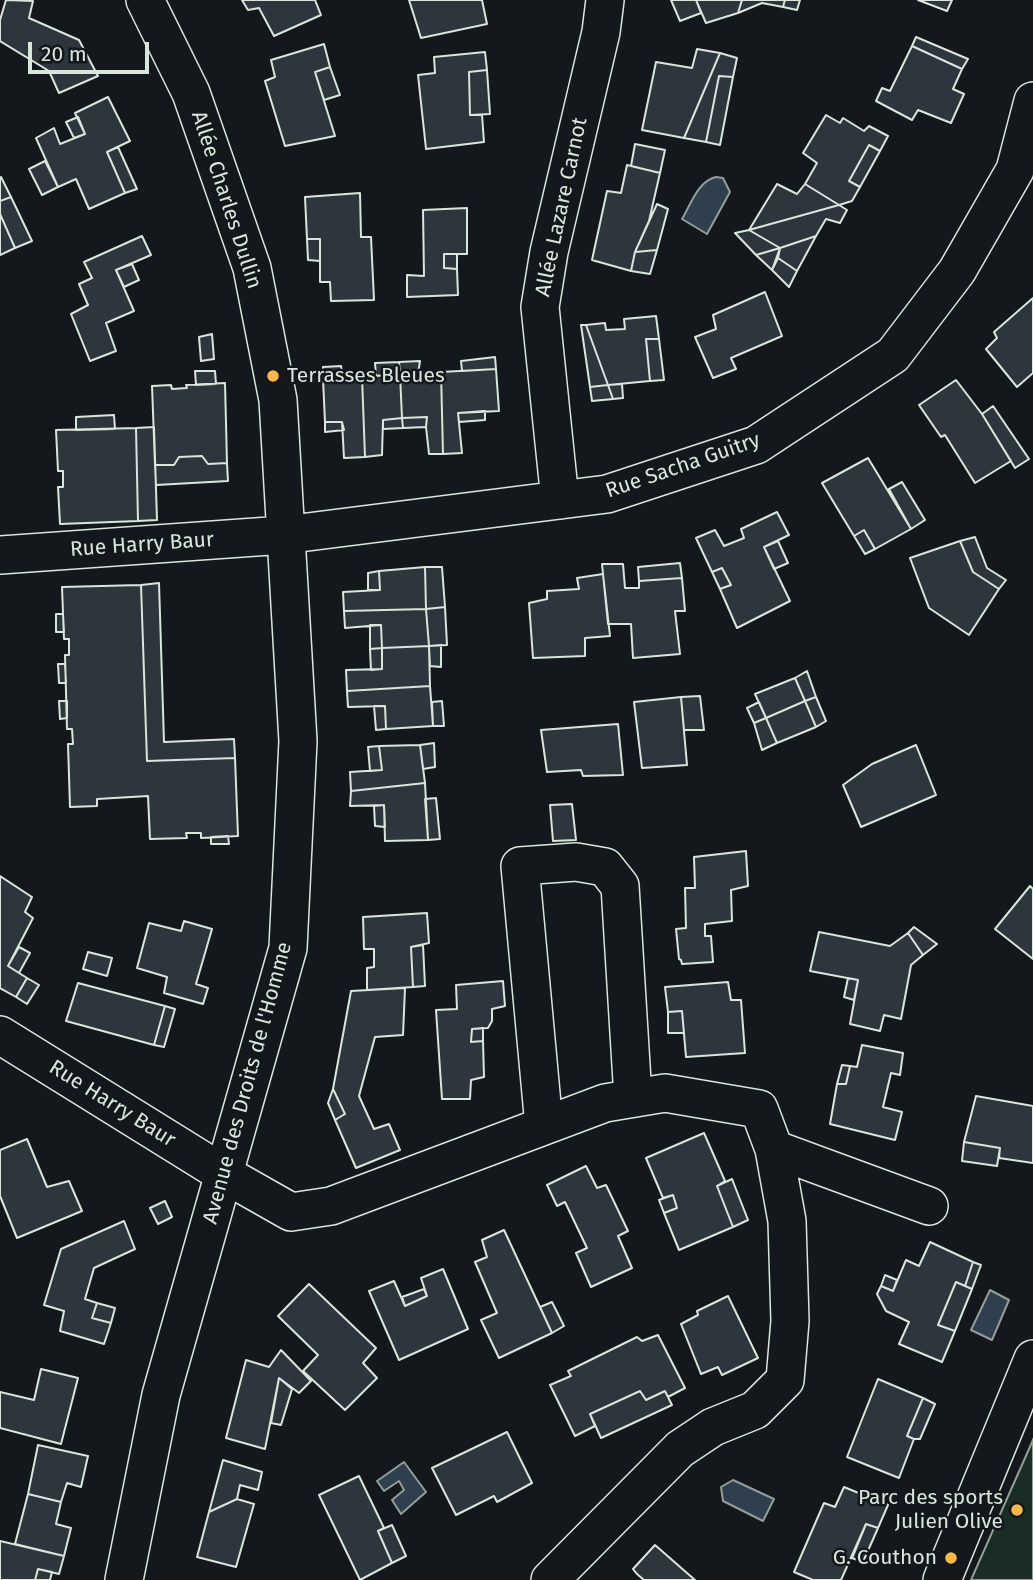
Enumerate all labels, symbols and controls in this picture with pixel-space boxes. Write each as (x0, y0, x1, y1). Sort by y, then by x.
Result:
scale bar (32, 28, 152, 72)
text: 20 m (41, 41, 87, 67)
street label: Allée Charles Dullin (185, 108, 267, 292)
street label: Allée Lazare Carnot (531, 115, 593, 299)
place label: Terrasses Bleues (287, 363, 445, 389)
marker: Terrasses Bleues (265, 368, 281, 384)
street label: Rue Sacha Guitry (603, 428, 763, 504)
street label: Rue Harry Baur (69, 527, 215, 563)
street label: Avenue des Droits de l'Homme (198, 939, 298, 1227)
street label: Rue Harry Baur (44, 1055, 180, 1153)
place label: Parc des sports Julien Olive (858, 1485, 1003, 1535)
marker: Parc des sports Julien Olive (1009, 1502, 1025, 1518)
place label: G. Couthon (833, 1545, 937, 1571)
marker: G. Couthon (943, 1550, 959, 1566)

